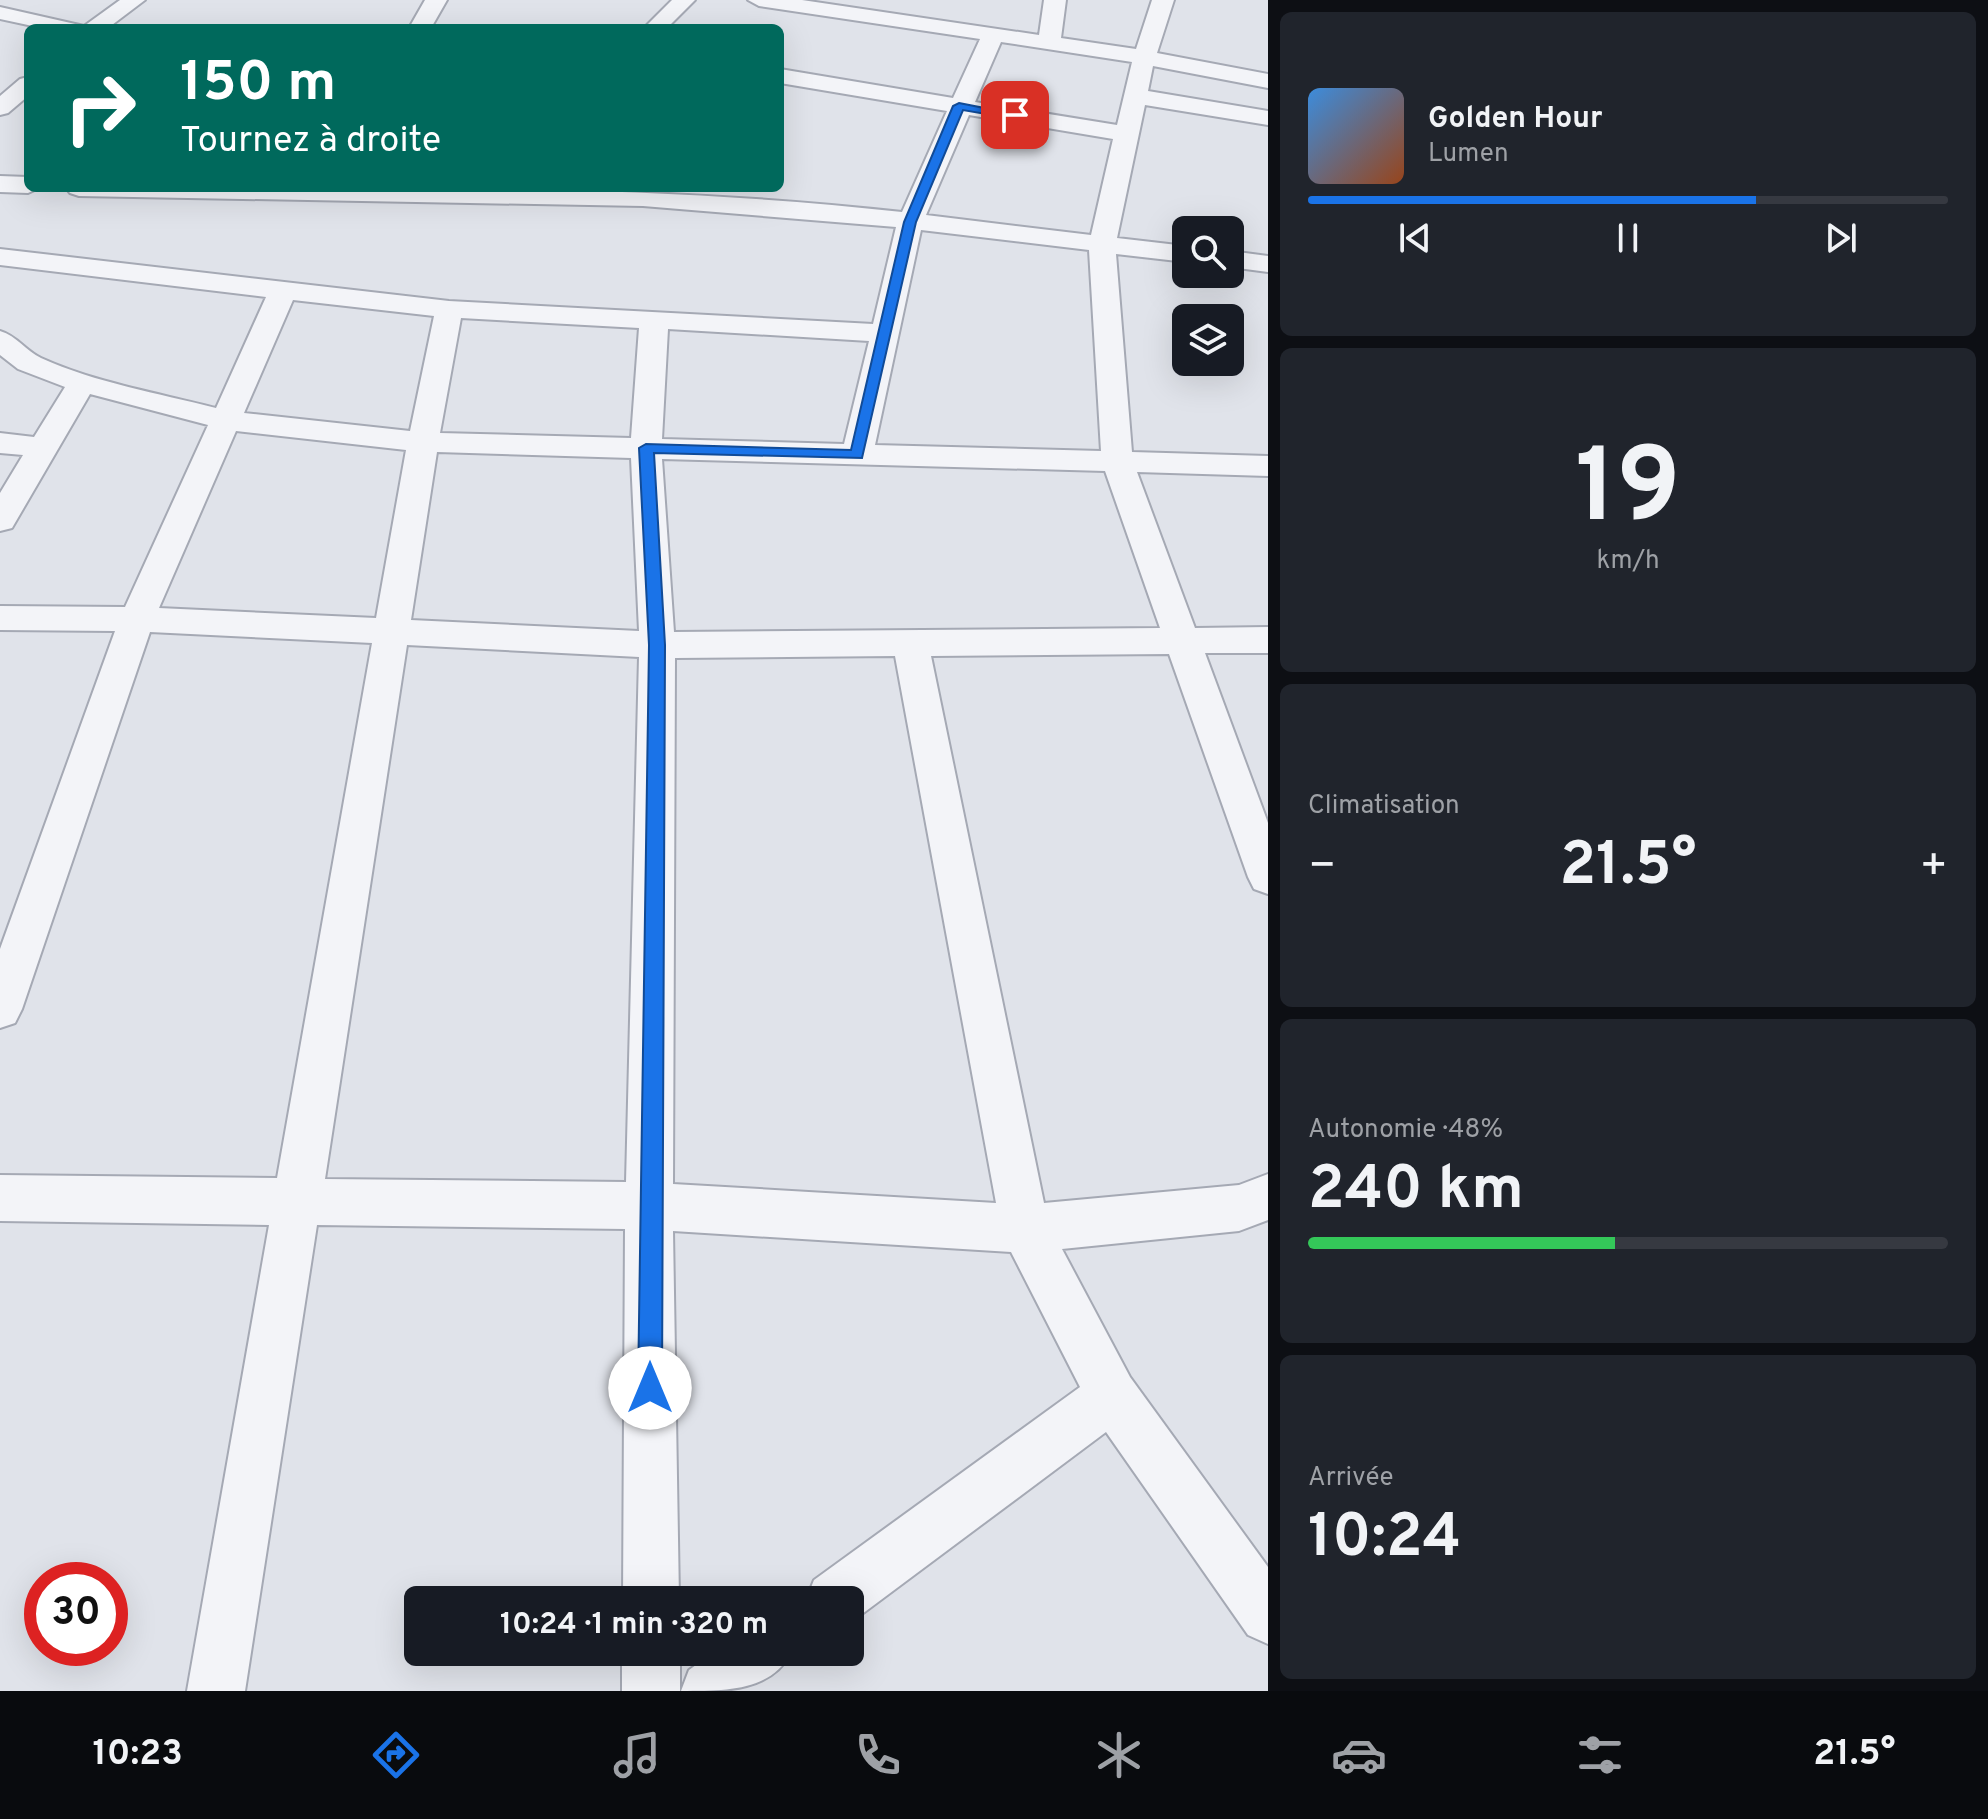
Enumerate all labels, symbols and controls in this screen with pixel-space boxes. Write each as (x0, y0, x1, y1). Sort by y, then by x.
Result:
text: 150 m (180, 50, 336, 120)
icon: right (48, 56, 152, 160)
pin (981, 81, 1049, 149)
icon: arrive (993, 93, 1037, 137)
text: Golden Hour (1428, 101, 1602, 138)
text: Tournez à droite (180, 119, 441, 165)
text: Lumen (1428, 138, 1509, 171)
map controls (1172, 216, 1244, 376)
button: search (1172, 216, 1244, 288)
icon: previous (1393, 216, 1437, 260)
icon: pause (1606, 216, 1650, 260)
icon: next (1819, 216, 1863, 260)
button: layers (1172, 304, 1244, 376)
text: 19 (1575, 427, 1681, 559)
text: km/h (1596, 545, 1660, 578)
text: Climatisation (1308, 790, 1460, 823)
text: 21.5° (1559, 830, 1697, 906)
text: − (1308, 840, 1336, 896)
text: + (1920, 840, 1948, 896)
text: Autonomie · 48% (1308, 1114, 1503, 1147)
text: 240 km (1308, 1154, 1524, 1230)
position arrow (608, 1346, 692, 1430)
text: Arrivée (1308, 1462, 1393, 1495)
text: 10:24 (1308, 1502, 1461, 1578)
speed limit sign: 30 (24, 1562, 128, 1666)
text: 10:24 · 1 min · 320 m (500, 1607, 768, 1644)
icon: directions (368, 1727, 424, 1783)
icon: music (609, 1727, 665, 1783)
icon: phone (850, 1727, 906, 1783)
icon: climate (1091, 1727, 1147, 1783)
icon: car (1331, 1727, 1387, 1783)
icon: filters (1572, 1727, 1628, 1783)
text: 10:23 (92, 1732, 183, 1778)
text: 21.5° (1813, 1732, 1896, 1778)

